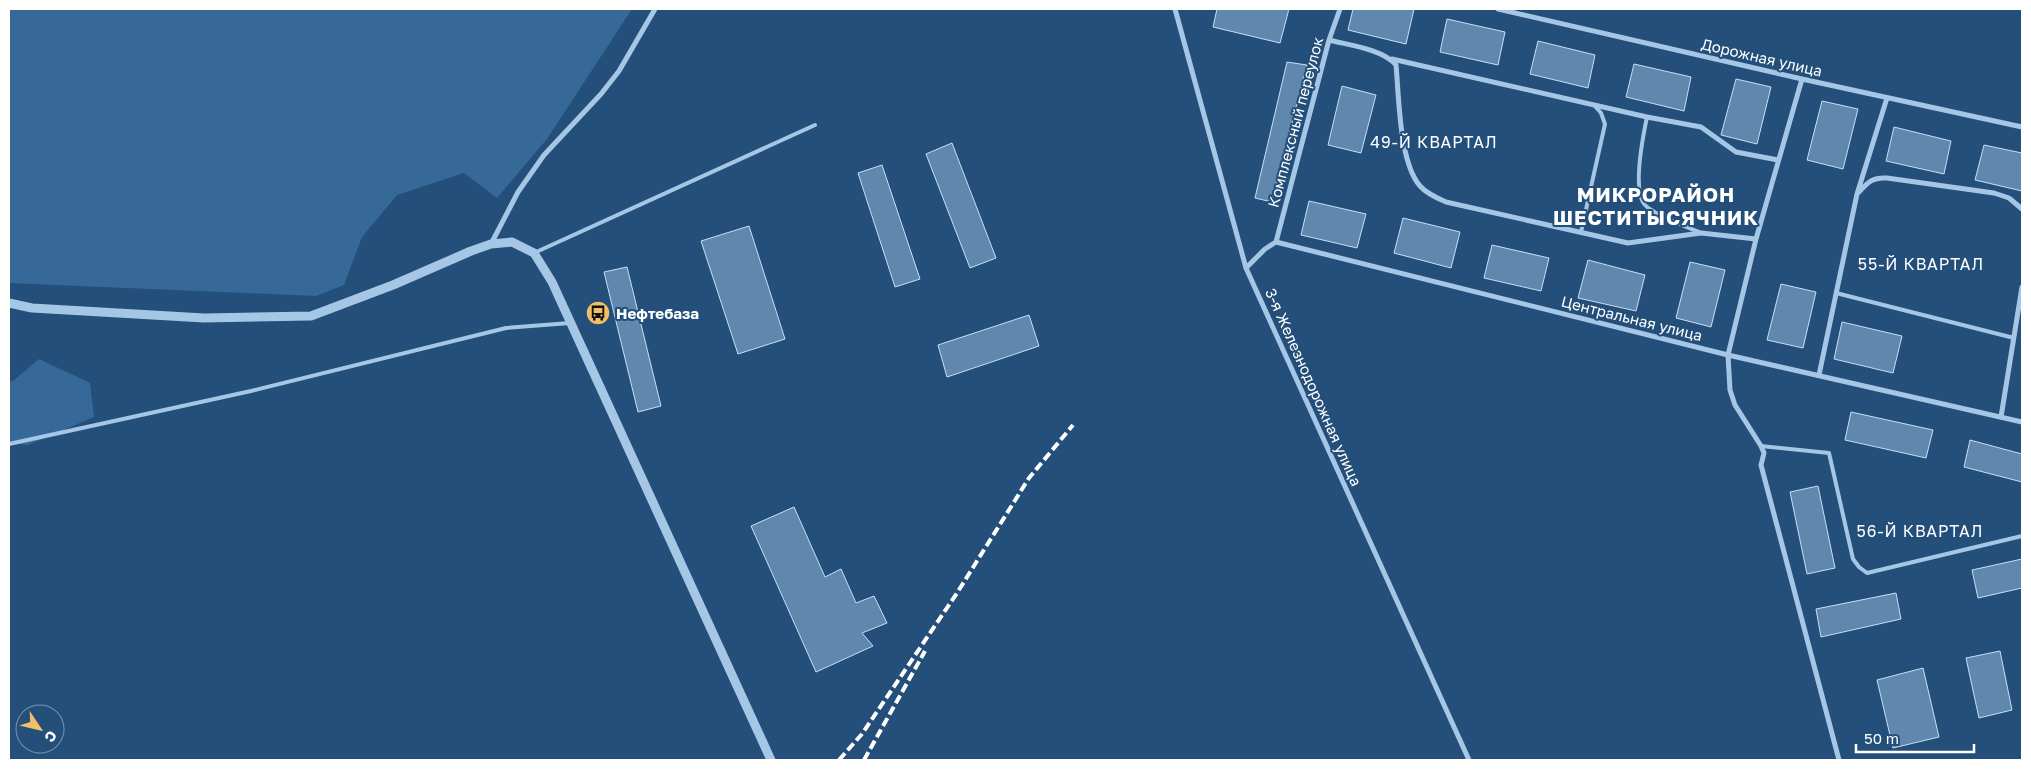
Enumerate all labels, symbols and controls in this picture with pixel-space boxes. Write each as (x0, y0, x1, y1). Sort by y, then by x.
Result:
street label: Комплексный переулок (1264, 34, 1327, 209)
street label: Дорожная улица (1700, 34, 1824, 80)
district label: 49-Й КВАРТАЛ (1370, 132, 1498, 152)
district label: МИКРОРАЙОН ШЕСТИТЫСЯЧНИК (1553, 182, 1759, 229)
district label: 55-Й КВАРТАЛ (1858, 254, 1984, 274)
street label: 3-я Железнодорожная улица (1262, 285, 1366, 489)
street label: Центральная улица (1560, 292, 1704, 344)
bus stop icon: Нефтебаза (585, 300, 611, 326)
place label: Нефтебаза (616, 304, 699, 322)
district label: 56-Й КВАРТАЛ (1857, 521, 1983, 541)
north arrow (15, 704, 65, 754)
scale bar (1856, 722, 1974, 754)
text: С (41, 728, 61, 746)
text: 50 m (1864, 729, 1899, 747)

